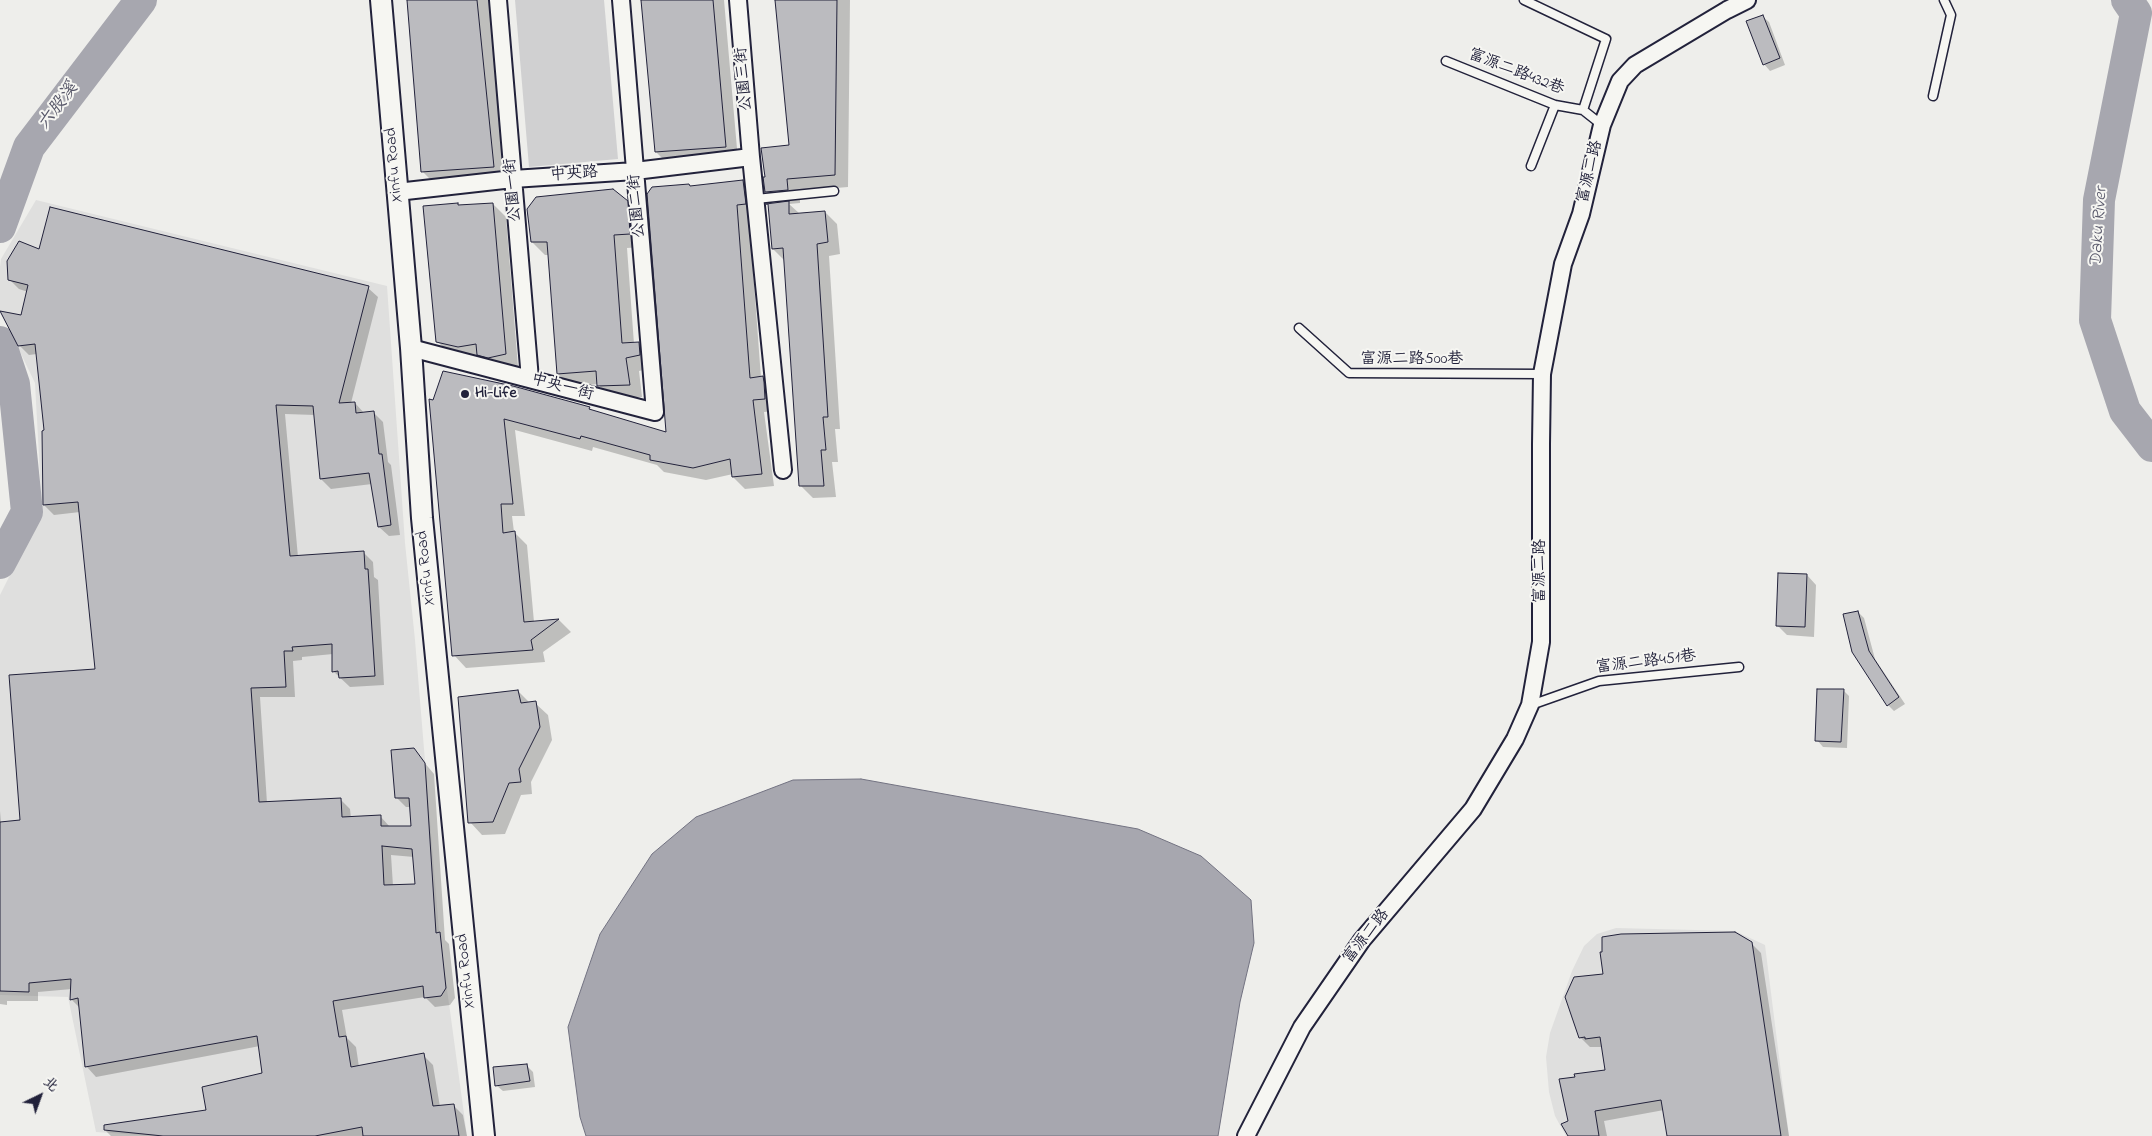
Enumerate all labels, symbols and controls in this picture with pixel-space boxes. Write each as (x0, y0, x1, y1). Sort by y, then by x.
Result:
street label: 公園三街 (733, 46, 757, 112)
street label: 富源二路432巷 (1465, 46, 1567, 100)
water label: 六股溪 (34, 79, 84, 135)
street label: Xinfu Road (382, 127, 408, 203)
street label: 富源二路 (1574, 139, 1608, 205)
street label: 公園一街 (502, 157, 526, 223)
street label: 中央路 (549, 164, 599, 186)
street label: 公園二街 (626, 173, 650, 239)
water label: Daku River (2086, 186, 2114, 268)
street label: 富源二路500巷 (1361, 350, 1463, 370)
street label: 中央一街 (529, 370, 595, 406)
place label: Hi-Life (475, 384, 517, 404)
marker: Hi-Life (459, 388, 471, 400)
street label: Xinfu Road (414, 530, 440, 606)
street label: 富源二路 (1531, 539, 1551, 603)
street label: 富源二路451巷 (1595, 647, 1697, 679)
street label: 富源二路 (1340, 906, 1394, 968)
street label: Xinfu Road (454, 933, 480, 1009)
north arrow (15, 1071, 65, 1121)
text: 北 (38, 1072, 63, 1097)

